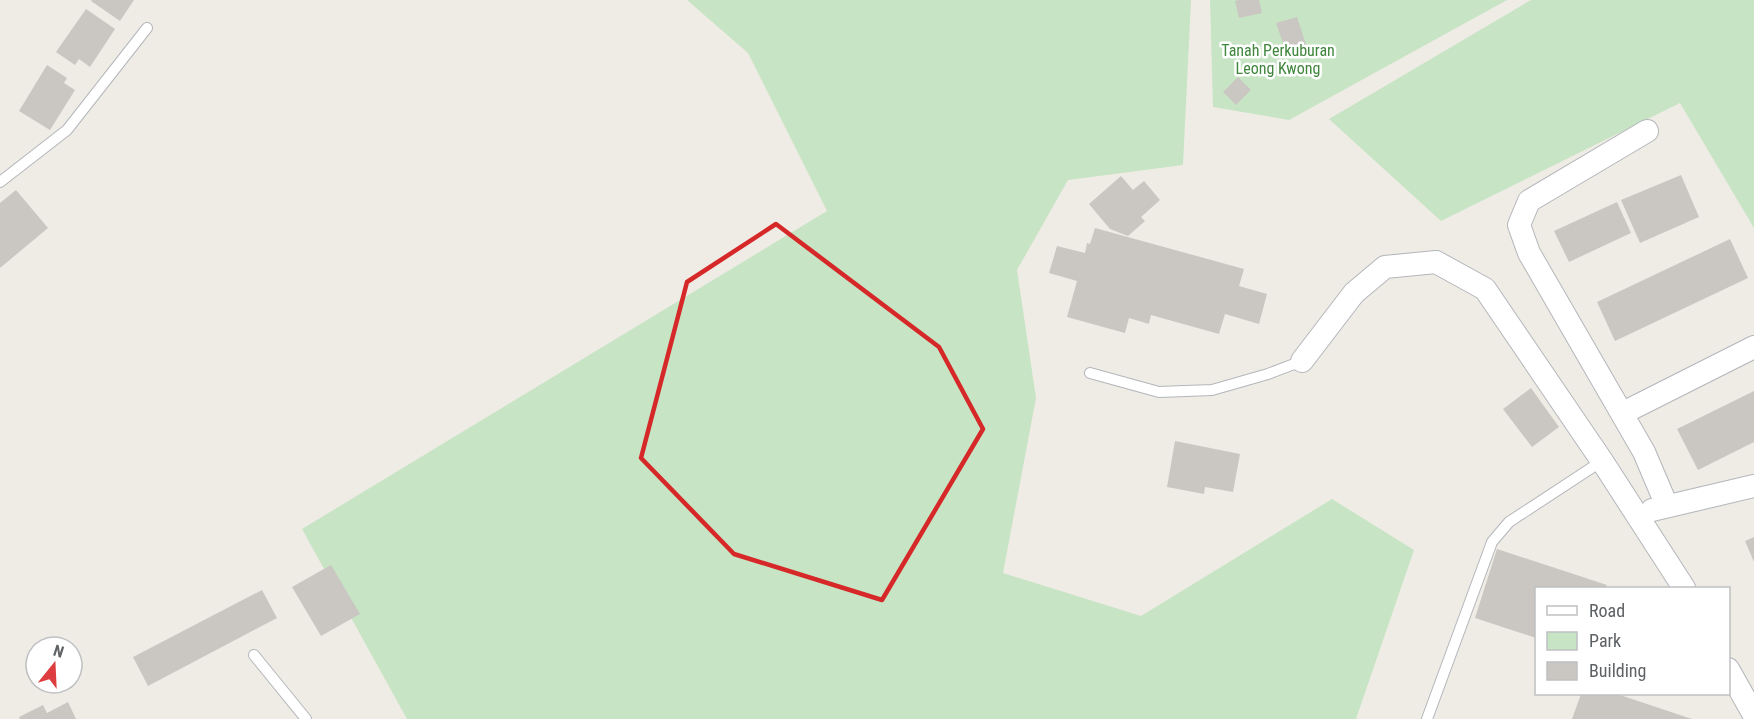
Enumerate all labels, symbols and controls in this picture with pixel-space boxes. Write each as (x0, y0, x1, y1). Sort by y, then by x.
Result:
park label: Tanah Perkuburan Leong Kwong (1221, 41, 1335, 78)
legend (1535, 587, 1730, 695)
text: Road (1589, 600, 1625, 621)
text: Park (1589, 630, 1621, 651)
north arrow (24, 635, 84, 695)
text: N (51, 641, 66, 662)
text: Building (1589, 660, 1646, 681)

